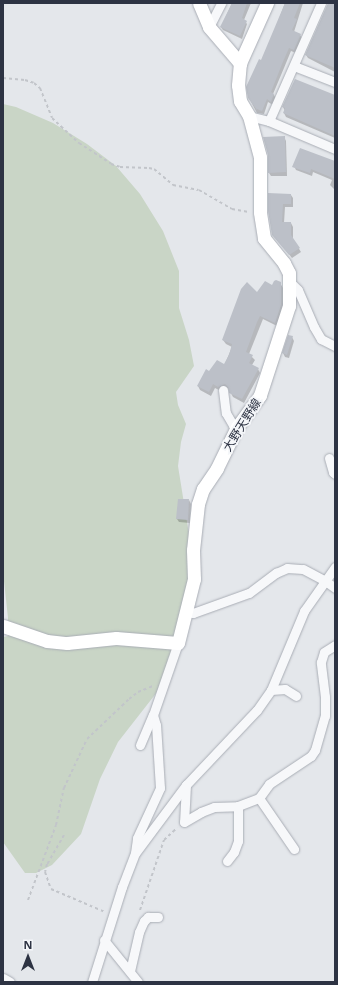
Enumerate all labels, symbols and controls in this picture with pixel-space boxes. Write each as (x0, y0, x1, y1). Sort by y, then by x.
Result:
street label: 大野天野線 (220, 396, 264, 454)
north arrow (8, 937, 48, 977)
text: N (24, 937, 32, 952)

